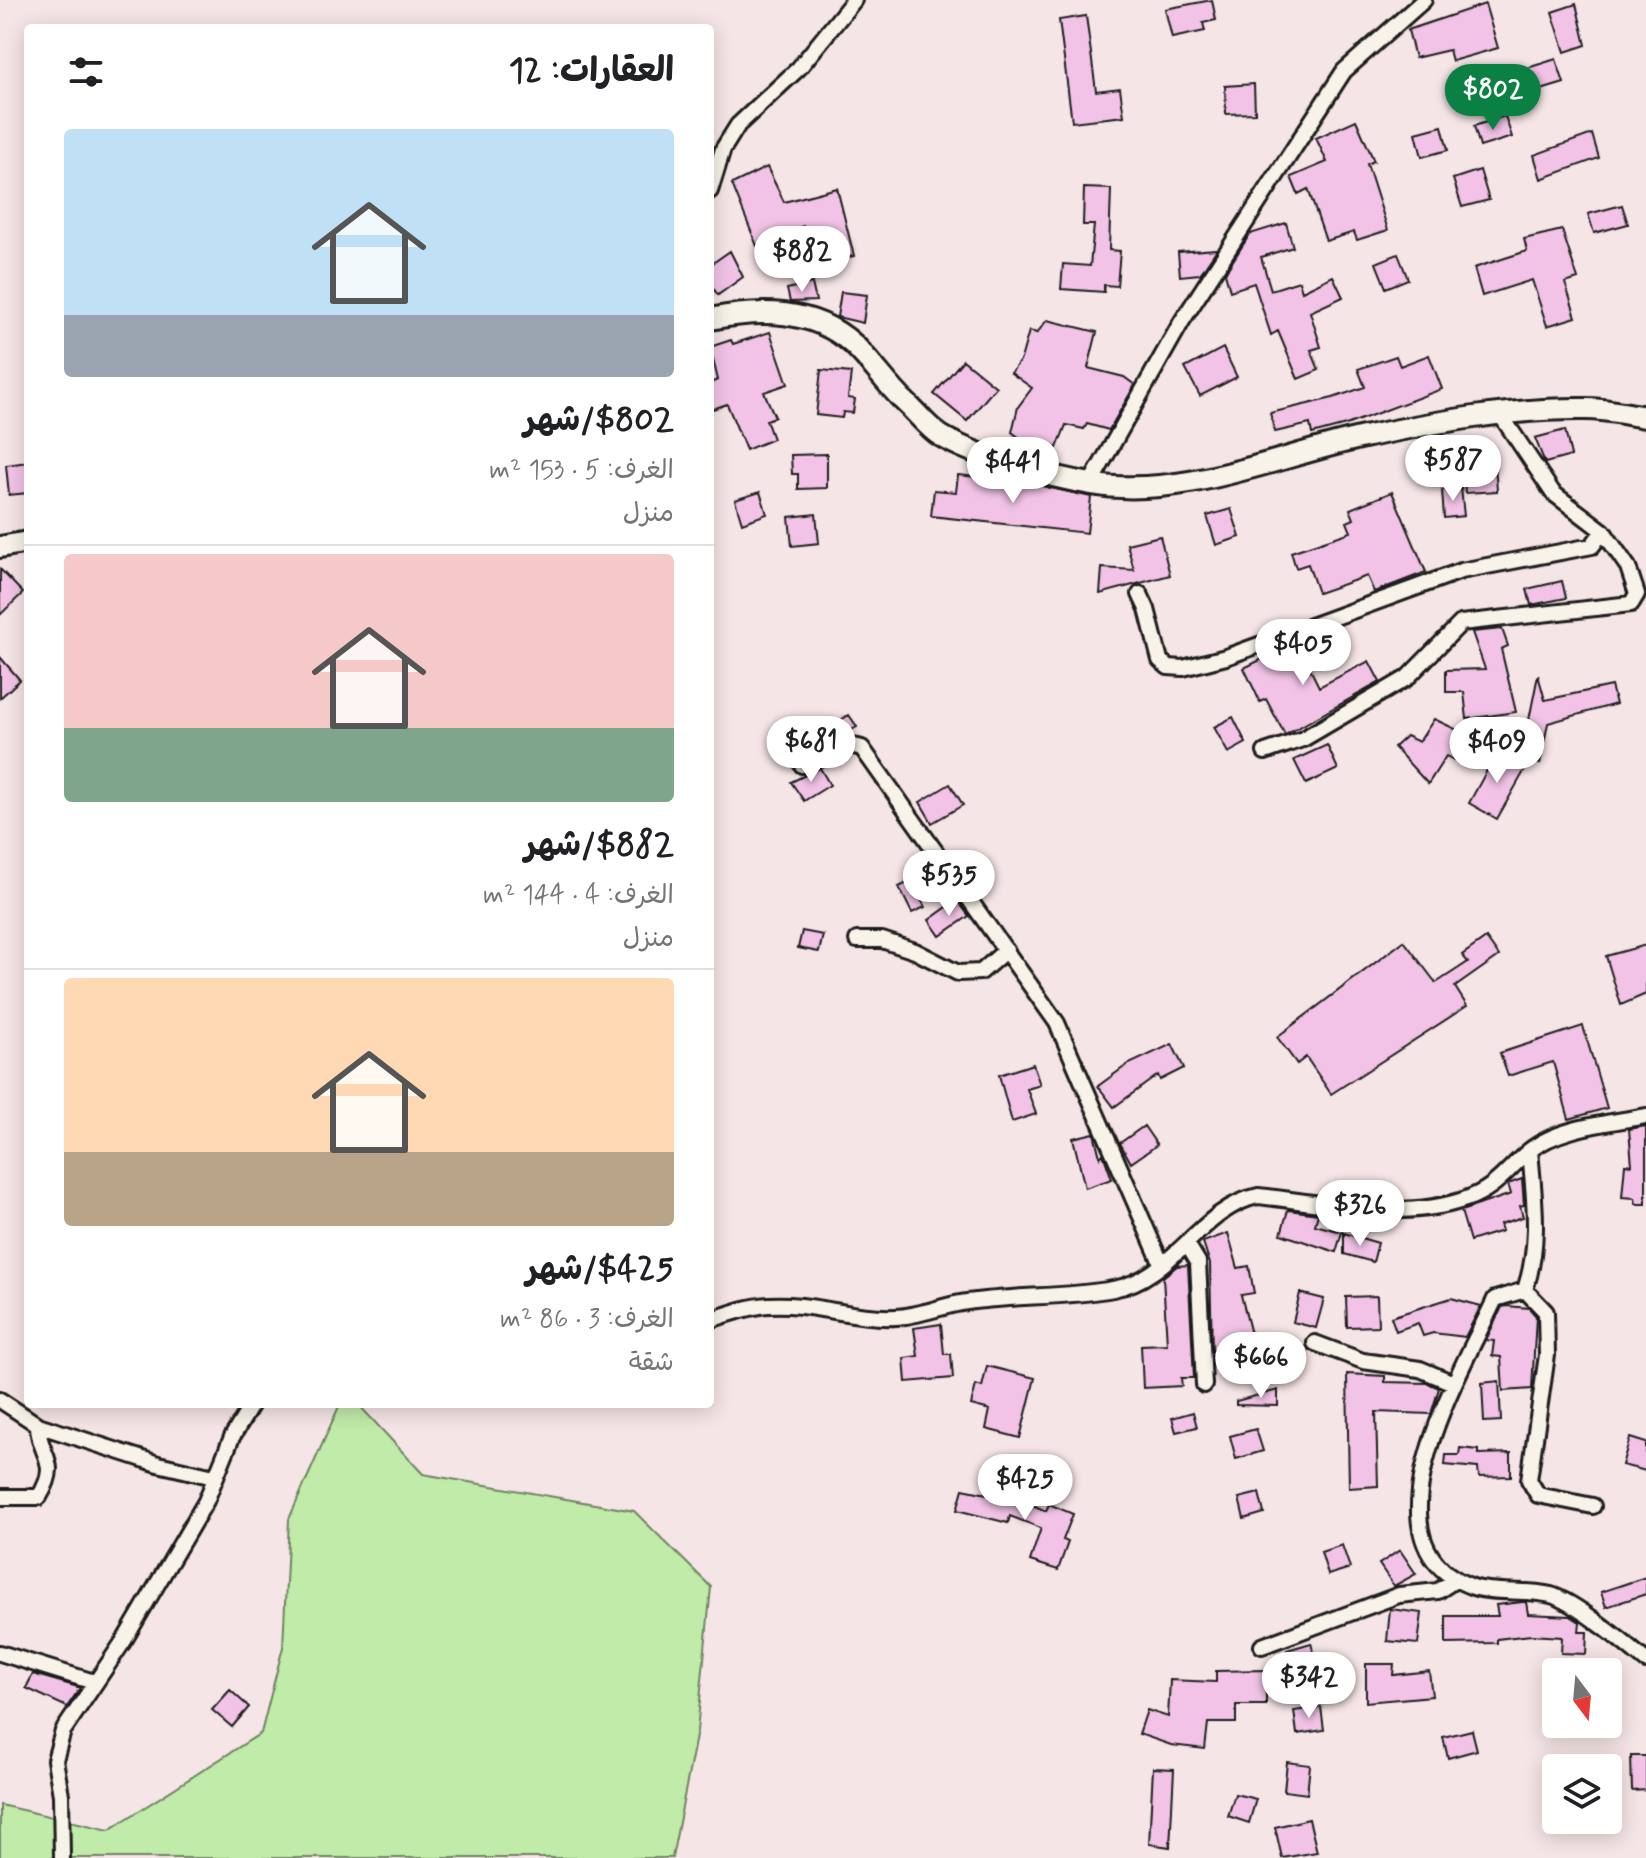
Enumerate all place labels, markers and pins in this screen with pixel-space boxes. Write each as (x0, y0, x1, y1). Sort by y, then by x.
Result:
pin: $802 (1446, 64, 1540, 132)
pin: $882 (755, 226, 849, 294)
pin: $587 (1406, 435, 1500, 503)
pin: $441 (966, 437, 1060, 505)
pin: $405 (1256, 619, 1350, 687)
pin: $681 (764, 716, 858, 784)
pin: $409 (1450, 717, 1544, 785)
pin: $535 (902, 850, 996, 918)
pin: $326 (1313, 1180, 1407, 1248)
pin: $666 (1214, 1332, 1308, 1400)
pin: $425 (978, 1454, 1072, 1522)
pin: $342 (1262, 1652, 1356, 1720)

